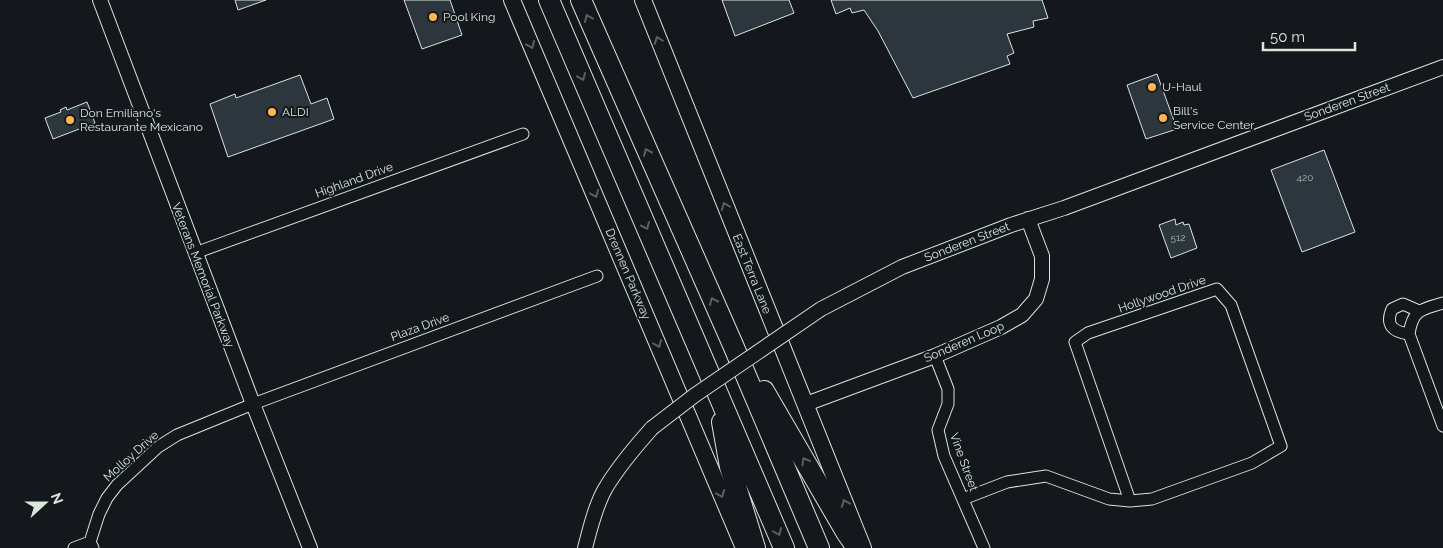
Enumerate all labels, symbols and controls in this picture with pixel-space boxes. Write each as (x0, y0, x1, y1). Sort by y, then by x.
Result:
place label: Pool King (443, 10, 495, 24)
marker: Pool King (427, 11, 439, 23)
one-way arrow (584, 14, 595, 23)
scale bar (1263, 20, 1356, 52)
text: 50 m (1270, 28, 1305, 46)
one-way arrow (654, 36, 664, 44)
one-way arrow (524, 40, 535, 49)
one-way arrow (575, 72, 586, 81)
place label: U-Haul (1162, 80, 1203, 94)
street label: Sonderen Street (1302, 80, 1392, 124)
marker: U-Haul (1146, 81, 1158, 93)
place label: Bill's Service Center (1173, 104, 1255, 132)
place label: ALDI (282, 105, 309, 119)
place label: Don Emiliano's Restaurante Mexicano (80, 106, 203, 134)
marker: ALDI (266, 106, 278, 118)
marker: Bill's Service Center (1157, 112, 1169, 124)
marker: Don Emiliano's Restaurante Mexicano (64, 114, 76, 126)
one-way arrow (642, 148, 653, 157)
street label: Highland Drive (313, 159, 395, 201)
house number: 420 (1297, 172, 1313, 183)
one-way arrow (588, 189, 599, 198)
street label: Veterans Memorial Parkway (169, 201, 237, 350)
one-way arrow (720, 202, 731, 211)
street label: Sonderen Street (922, 219, 1012, 265)
one-way arrow (640, 221, 651, 230)
street label: Drennen Parkway (602, 226, 654, 322)
street label: East Terra Lane (730, 232, 774, 316)
house number: 512 (1171, 232, 1185, 243)
street label: Hollywood Drive (1116, 272, 1208, 316)
one-way arrow (708, 297, 719, 306)
street label: Plaza Drive (389, 310, 451, 344)
street label: Sonderen Loop (922, 319, 1006, 365)
one-way arrow (652, 339, 662, 348)
street label: Molloy Drive (101, 428, 161, 484)
street label: Vine Street (947, 431, 981, 493)
one-way arrow (801, 458, 811, 467)
north arrow (20, 478, 70, 528)
one-way arrow (715, 489, 725, 498)
text: N (48, 490, 67, 506)
one-way arrow (841, 499, 852, 508)
one-way arrow (771, 527, 782, 536)

